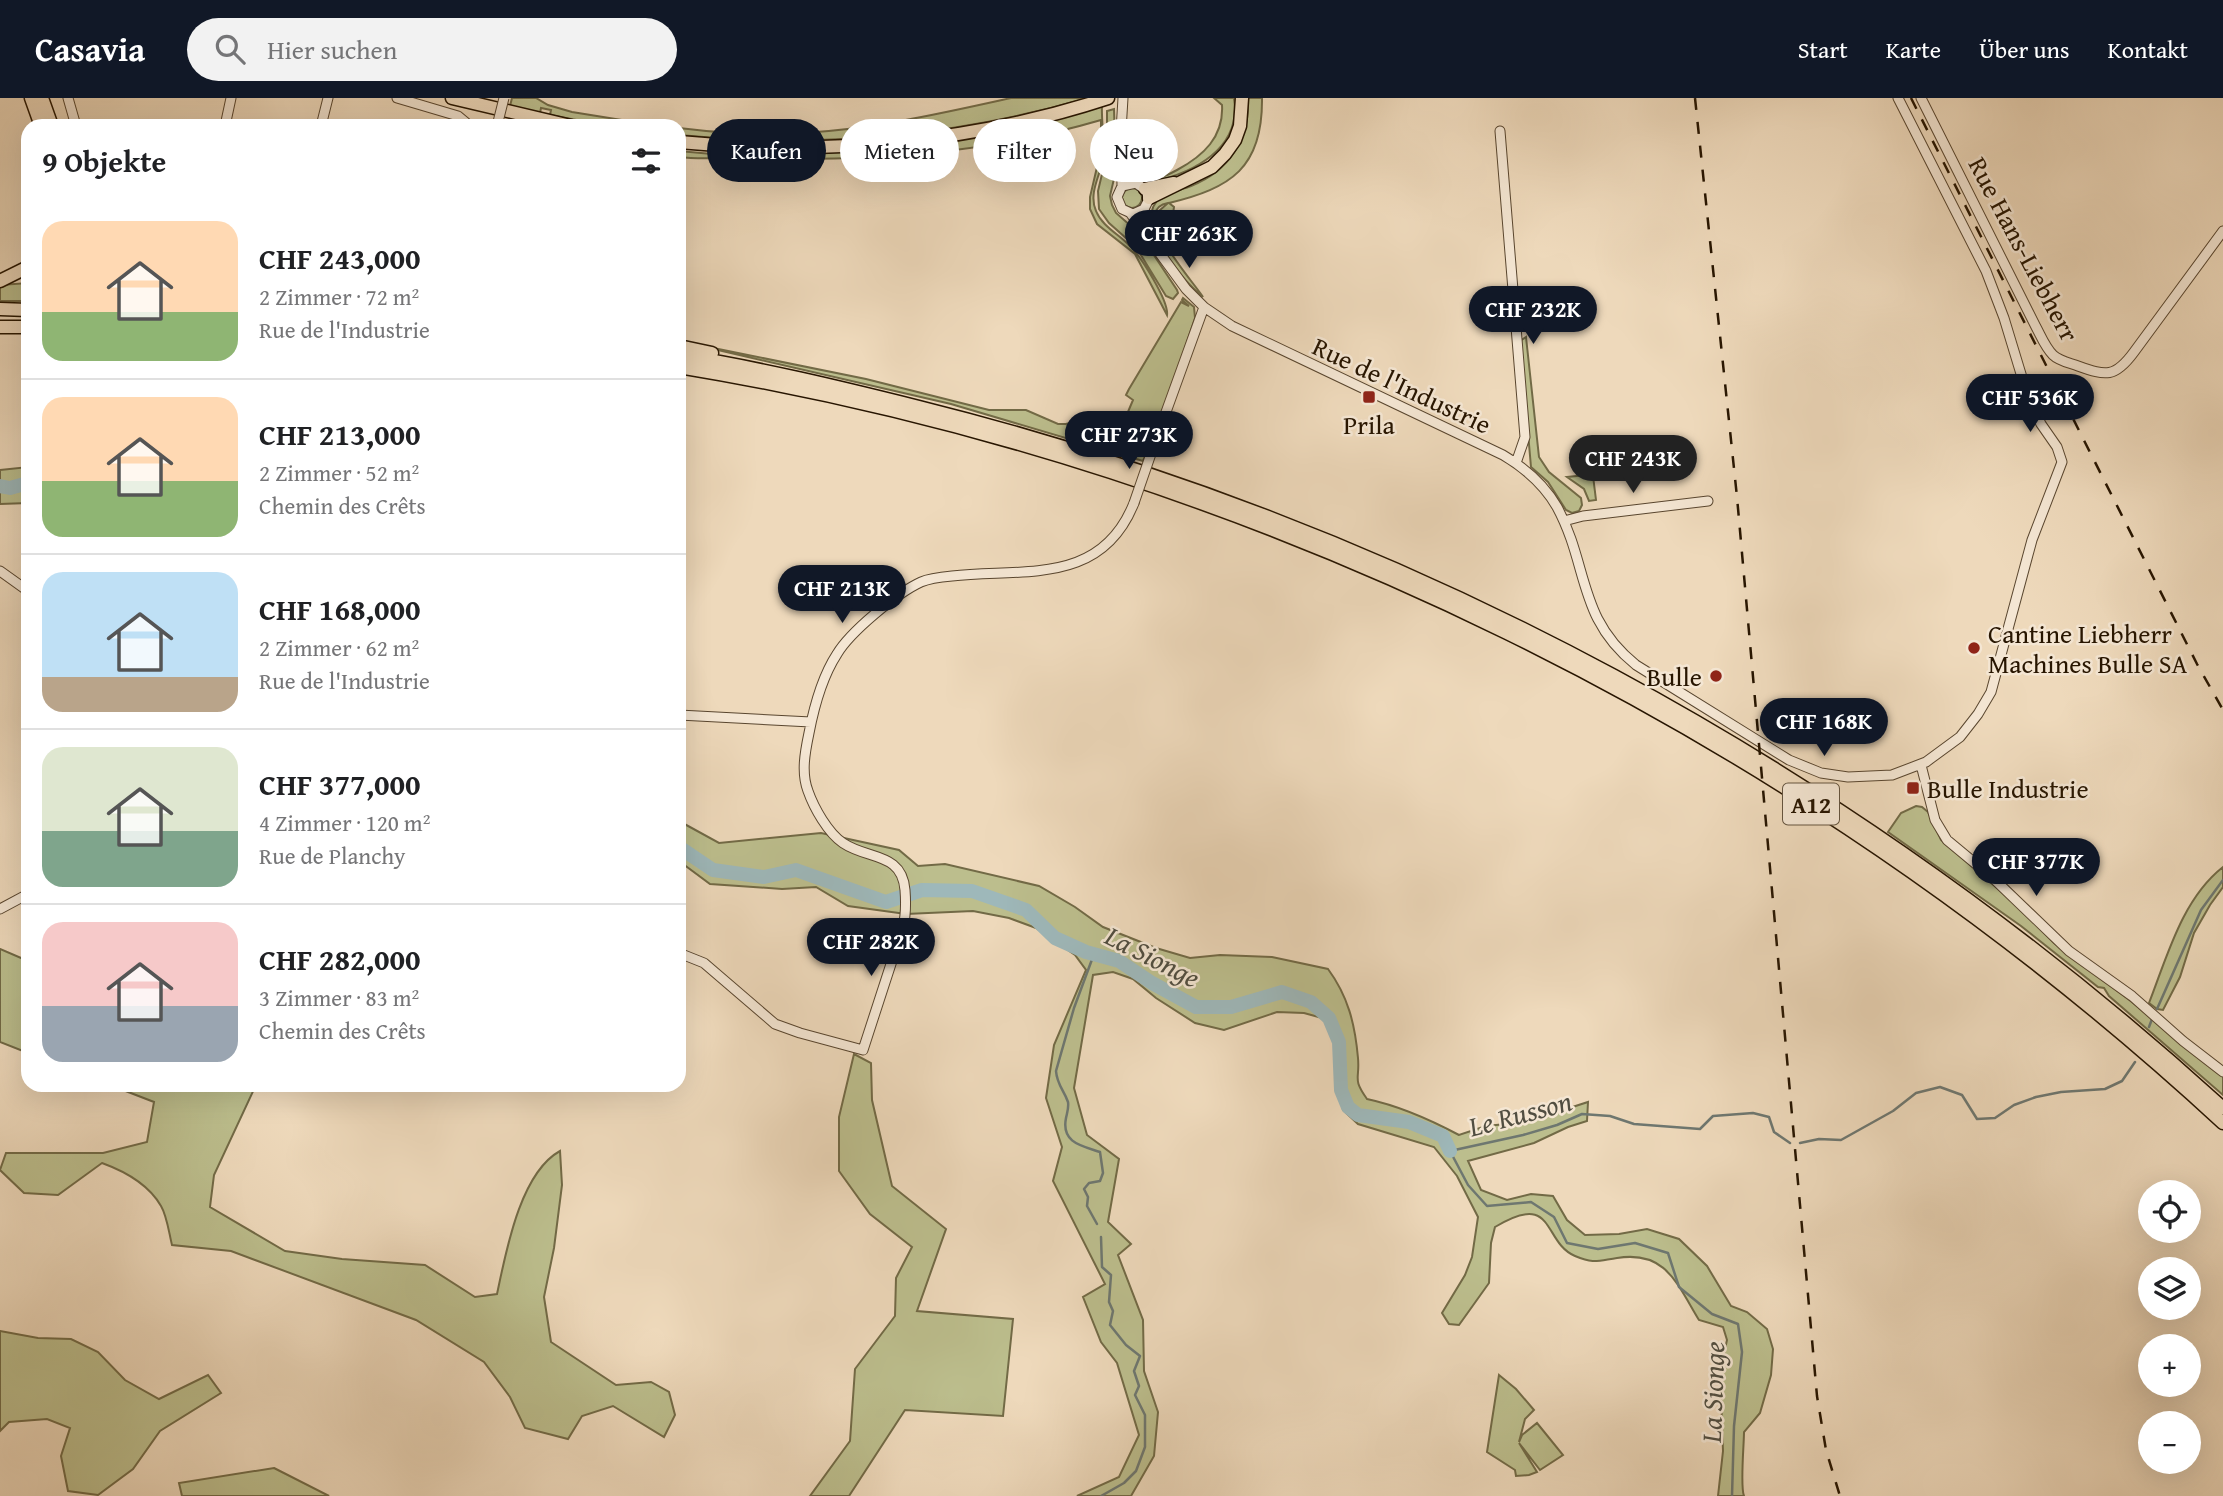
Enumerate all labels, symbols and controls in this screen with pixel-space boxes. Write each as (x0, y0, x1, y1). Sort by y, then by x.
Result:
search box (187, 18, 677, 81)
text: Casavia (35, 25, 145, 73)
icon: search (211, 30, 249, 68)
text: Hier suchen (267, 30, 397, 69)
text: Start (1798, 32, 1848, 67)
text: Karte (1886, 32, 1941, 67)
text: Über uns (1979, 32, 2070, 67)
text: Kontakt (2108, 32, 2188, 67)
chip: Kaufen (707, 119, 826, 182)
chip: Mieten (840, 119, 959, 182)
chip: Filter (973, 119, 1076, 182)
chip: Neu (1090, 119, 1178, 182)
text: 9 Objekte (42, 139, 166, 183)
icon: filters (627, 142, 665, 180)
street label: Rue Hans-Liebherr (1959, 150, 2089, 349)
pin: CHF 263K (1117, 211, 1261, 270)
text: CHF 263K (1141, 216, 1237, 249)
text: CHF 243,000 (259, 236, 421, 280)
icon: home (98, 249, 182, 333)
text: 2 Zimmer · 72 m² (259, 280, 419, 313)
pin: CHF 232K (1461, 286, 1605, 346)
text: CHF 232K (1485, 292, 1581, 325)
text: Rue de l'Industrie (259, 313, 430, 346)
street label: Rue de l'Industrie (1306, 327, 1498, 443)
pin: CHF 536K (1958, 374, 2102, 434)
text: CHF 536K (1982, 380, 2078, 413)
marker: Prila (1361, 389, 1377, 405)
place label: Prila (1343, 405, 1395, 444)
text: CHF 213,000 (259, 412, 421, 456)
pin: CHF 273K (1057, 412, 1201, 471)
text: CHF 273K (1081, 417, 1177, 450)
icon: home (98, 425, 182, 509)
pin: CHF 243K (1561, 436, 1705, 495)
text: CHF 243K (1585, 441, 1681, 474)
text: 2 Zimmer · 52 m² (259, 456, 419, 489)
text: Chemin des Crêts (259, 489, 426, 522)
pin: CHF 213K (770, 566, 914, 625)
text: CHF 213K (794, 571, 890, 604)
text: CHF 168,000 (259, 587, 421, 631)
icon: home (98, 600, 182, 684)
place label: Cantine Liebherr Machines Bulle SA (1988, 614, 2188, 683)
text: 2 Zimmer · 62 m² (259, 631, 419, 664)
marker: Cantine Liebherr Machines Bulle SA (1966, 640, 1982, 656)
place label: Bulle (1646, 657, 1702, 696)
text: Rue de l'Industrie (259, 664, 430, 697)
marker: Bulle (1708, 668, 1724, 684)
pin: CHF 168K (1752, 698, 1896, 758)
text: CHF 168K (1776, 704, 1872, 737)
text: CHF 377,000 (259, 762, 421, 806)
place label: Bulle Industrie (1927, 769, 2089, 808)
icon: home (98, 775, 182, 859)
marker: Bulle Industrie (1905, 780, 1921, 796)
road number: A12 (1783, 784, 1839, 824)
text: 4 Zimmer · 120 m² (259, 806, 430, 839)
pin: CHF 377K (1964, 838, 2108, 898)
text: Rue de Planchy (259, 839, 406, 872)
text: CHF 377K (1988, 844, 2084, 877)
water label: La Sionge (1098, 914, 1207, 997)
pin: CHF 282K (799, 918, 943, 978)
text: CHF 282K (823, 924, 919, 957)
text: CHF 282,000 (259, 937, 421, 981)
icon: home (98, 950, 182, 1034)
text: 3 Zimmer · 83 m² (259, 981, 419, 1014)
text: Chemin des Crêts (259, 1014, 426, 1047)
water label: Le Russon (1463, 1080, 1576, 1147)
map controls (2138, 1180, 2201, 1474)
button: locate (2138, 1180, 2201, 1243)
button: layers (2138, 1257, 2201, 1320)
button: + (2138, 1334, 2201, 1397)
water label: La Sionge (1690, 1341, 1734, 1444)
button: − (2138, 1411, 2201, 1474)

